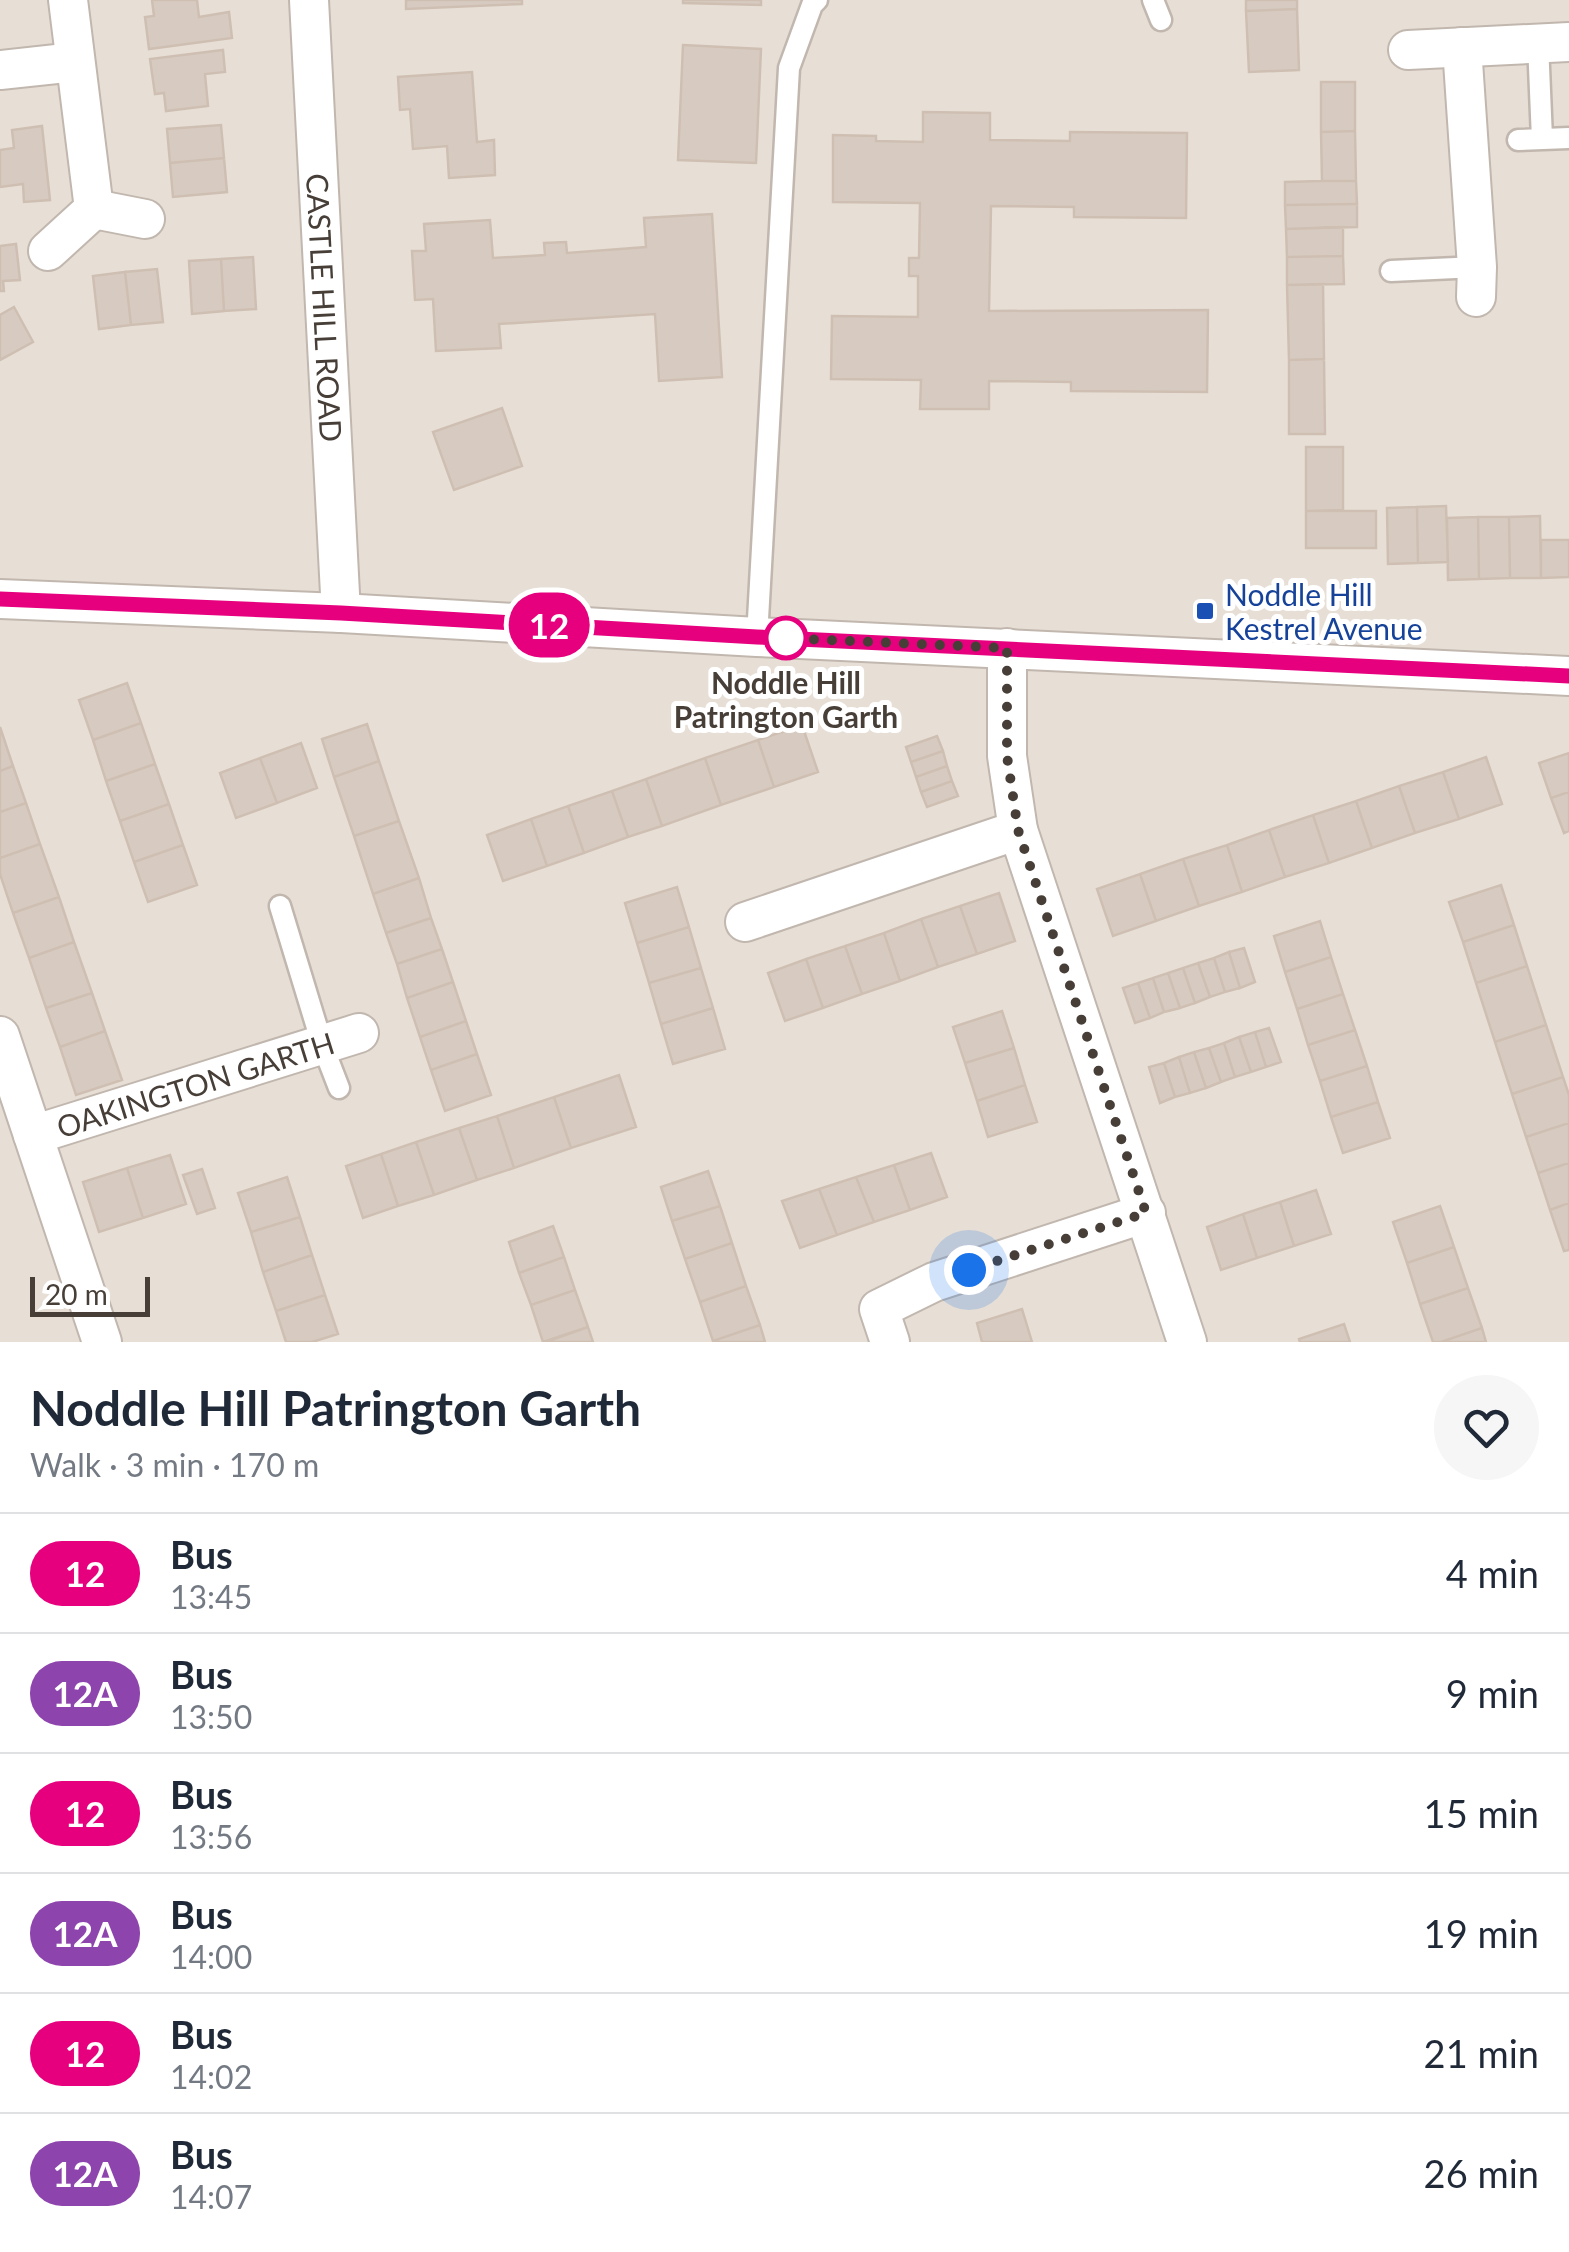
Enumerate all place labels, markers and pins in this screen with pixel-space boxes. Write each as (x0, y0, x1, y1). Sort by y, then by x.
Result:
place label: Noddle Hill Kestrel Avenue (1225, 576, 1423, 646)
marker: Noddle Hill Kestrel Avenue (1194, 600, 1216, 622)
marker: Noddle Hill Patrington Garth (765, 617, 807, 659)
place label: Noddle Hill Patrington Garth (674, 664, 898, 734)

